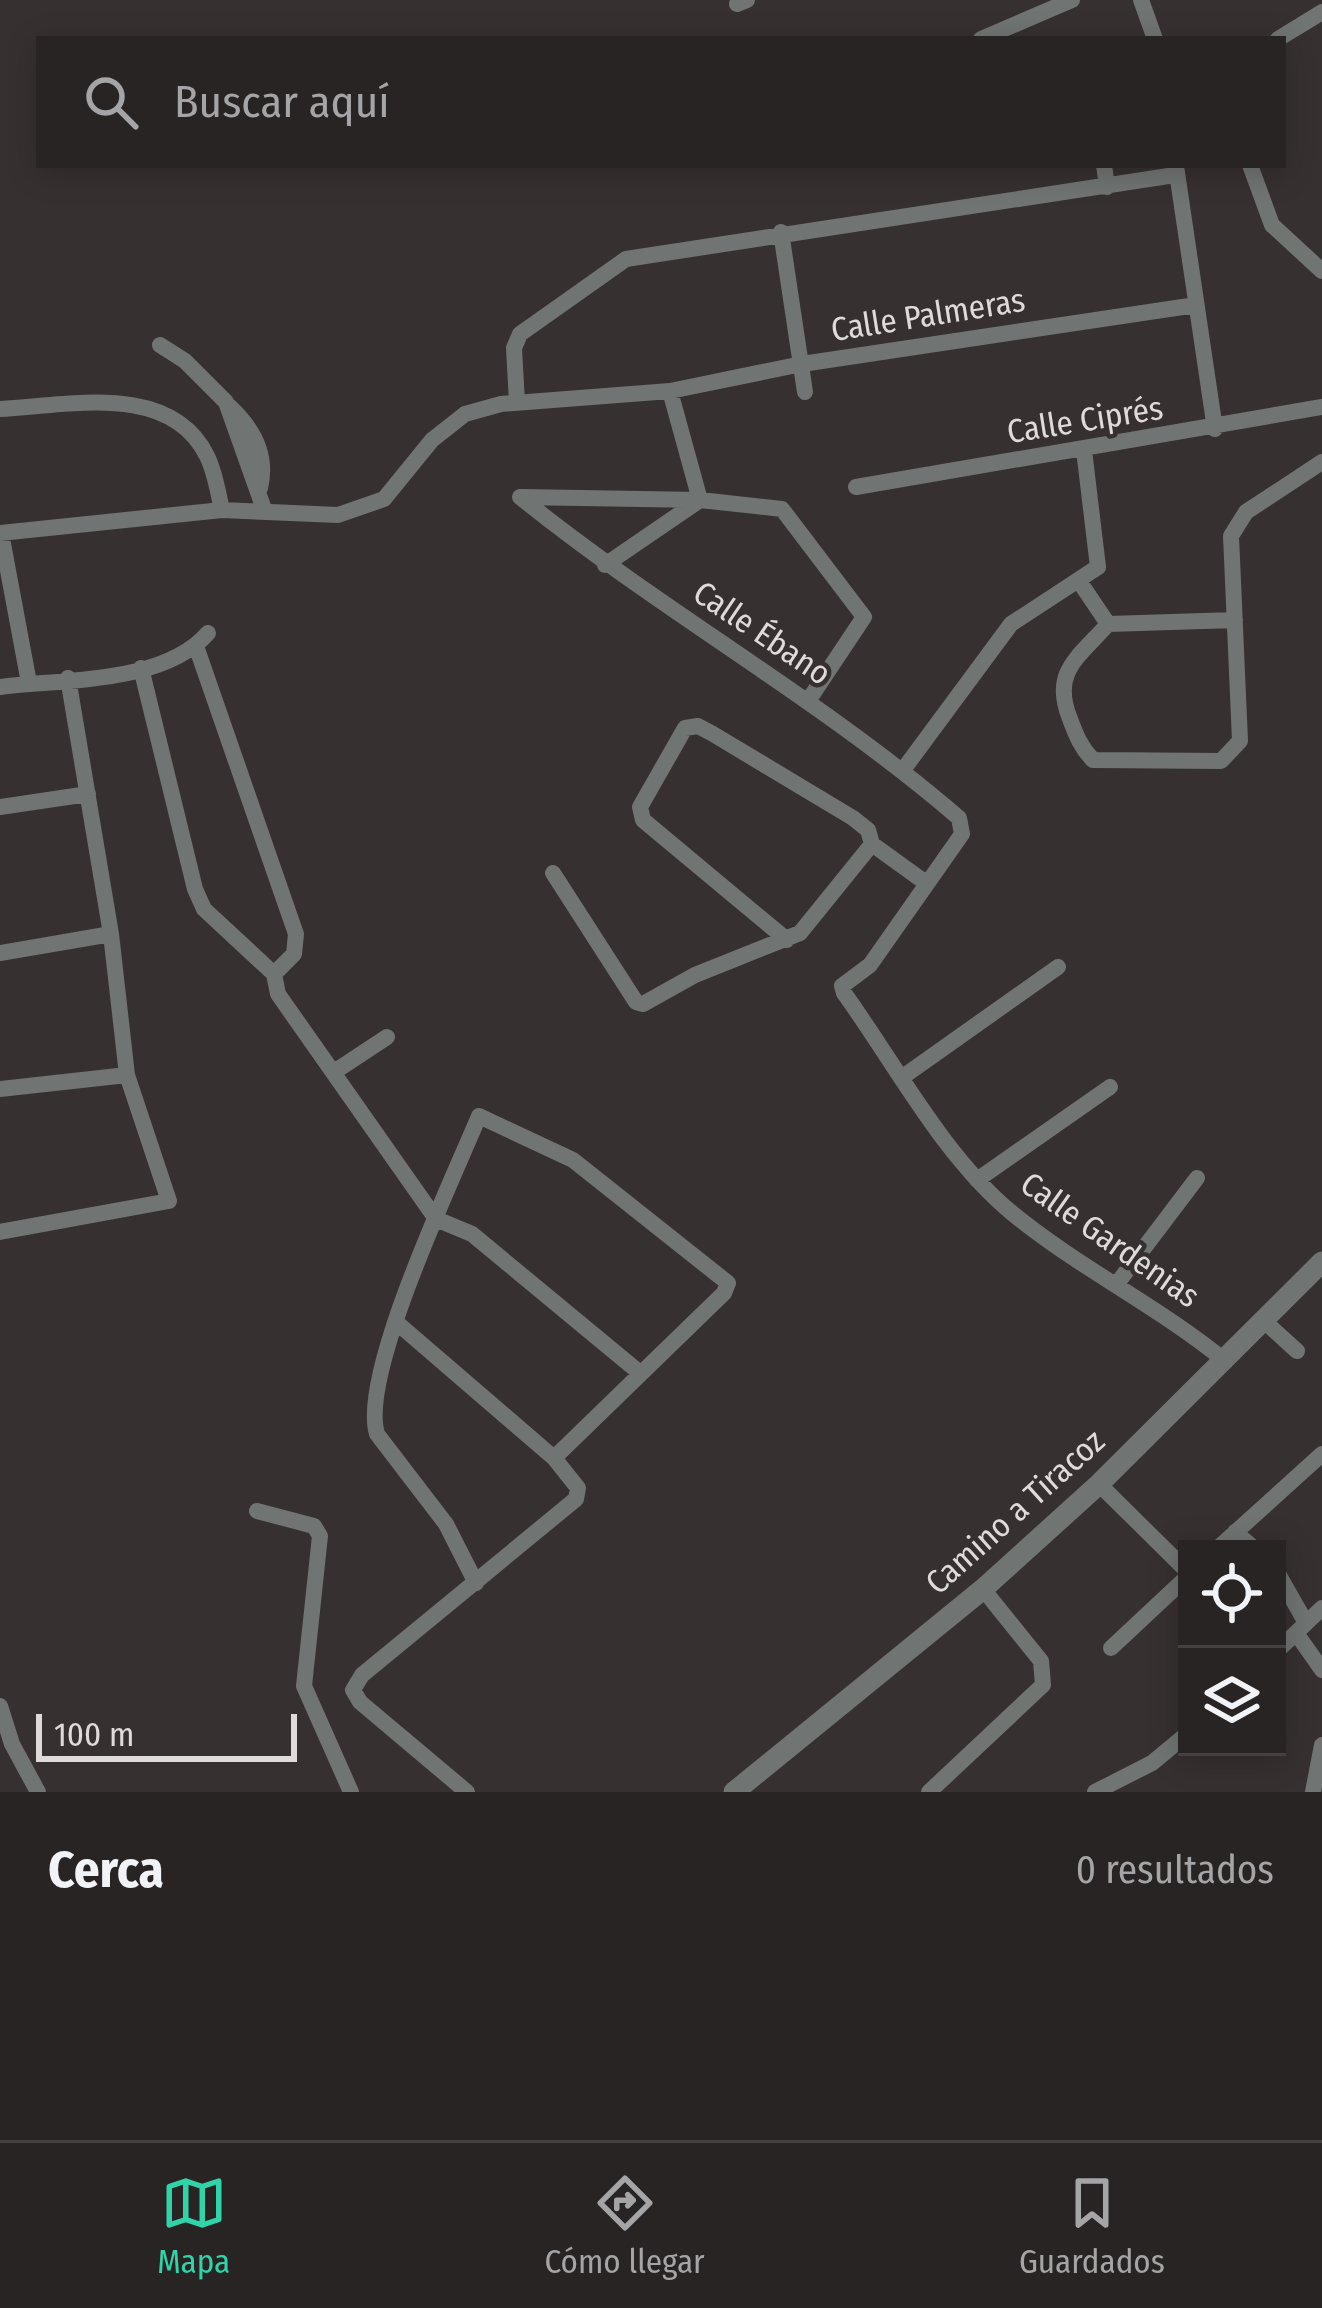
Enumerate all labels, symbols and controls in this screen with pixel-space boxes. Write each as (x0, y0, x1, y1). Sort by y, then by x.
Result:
search box (36, 36, 1286, 168)
icon: search (78, 69, 144, 135)
text: Buscar aquí (174, 75, 390, 129)
street label: Calle Palmeras (828, 280, 1028, 350)
street label: Calle Ciprés (1004, 388, 1166, 452)
street label: Calle Ébano (686, 572, 838, 694)
street label: Calle Gardenias (1013, 1164, 1207, 1316)
street label: Camino a Tiracoz (917, 1421, 1113, 1603)
map controls (1178, 1540, 1286, 1756)
button: locate (1178, 1540, 1286, 1648)
button: layers (1178, 1648, 1286, 1756)
scale bar (36, 1708, 297, 1761)
text: 100 m (54, 1715, 134, 1755)
text: Cerca (48, 1839, 164, 1901)
text: 0 resultados (1076, 1847, 1274, 1893)
tab: Mapa (157, 2170, 230, 2282)
tab: Cómo llegar (545, 2170, 705, 2282)
tab: Guardados (1019, 2170, 1165, 2282)

